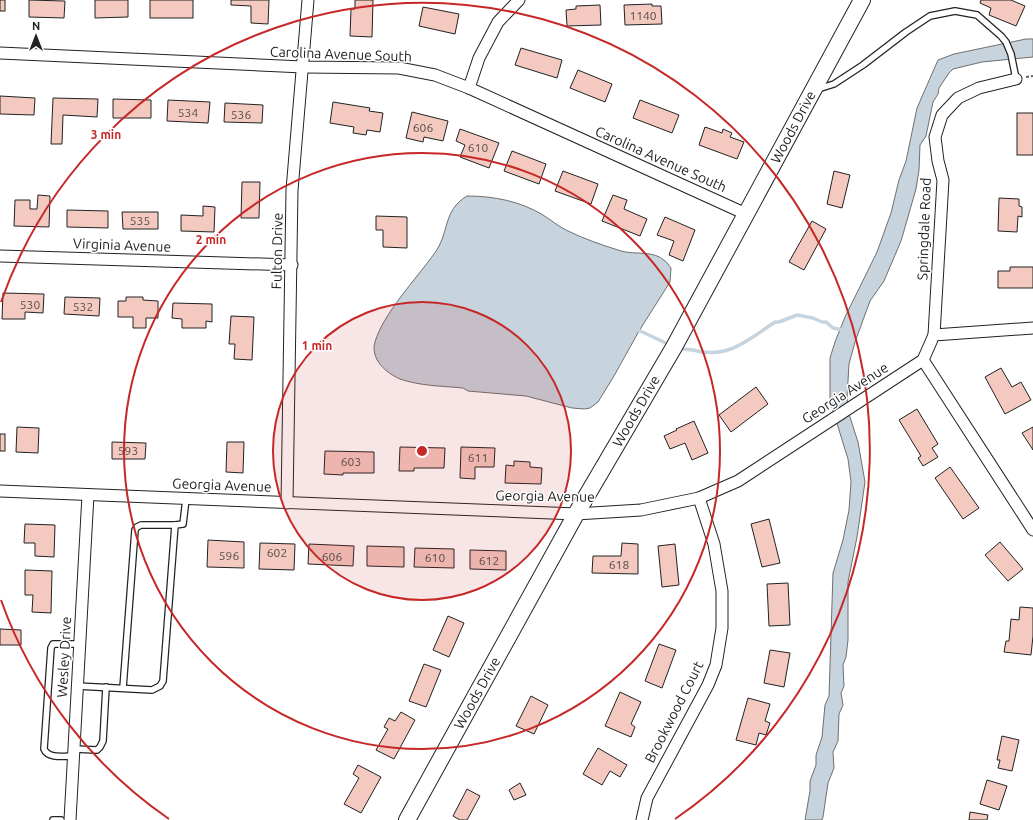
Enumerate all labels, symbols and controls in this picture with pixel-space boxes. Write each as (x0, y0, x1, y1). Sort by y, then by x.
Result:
house number: 1140 (629, 9, 657, 22)
north arrow (16, 16, 56, 56)
text: N (32, 20, 40, 32)
street label: Carolina Avenue South (270, 44, 412, 64)
street label: Woods Drive (767, 88, 819, 166)
house number: 534 (178, 106, 198, 119)
house number: 536 (231, 108, 251, 121)
house number: 606 (413, 121, 433, 134)
street label: Carolina Avenue South (593, 123, 729, 195)
text: 3 min (91, 128, 121, 141)
house number: 610 (468, 141, 488, 154)
street label: Springdale Road (914, 177, 934, 281)
street label: Fulton Drive (268, 212, 286, 290)
house number: 535 (130, 214, 150, 227)
text: 2 min (196, 233, 226, 246)
street label: Virginia Avenue (73, 235, 171, 255)
house number: 530 (20, 298, 40, 311)
house number: 532 (73, 300, 93, 313)
text: 1 min (302, 339, 332, 352)
street label: Georgia Avenue (799, 359, 891, 427)
street label: Woods Drive (609, 372, 663, 450)
house number: 593 (118, 444, 138, 457)
centre of rings (415, 444, 429, 458)
house number: 611 (468, 451, 488, 464)
house number: 603 (341, 455, 361, 468)
street label: Georgia Avenue (172, 475, 272, 495)
street label: Georgia Avenue (495, 487, 595, 505)
house number: 602 (267, 546, 287, 559)
house number: 596 (219, 549, 239, 562)
house number: 606 (322, 550, 342, 563)
house number: 610 (425, 551, 445, 564)
house number: 612 (479, 554, 499, 567)
house number: 618 (609, 558, 629, 571)
street label: Wesley Drive (54, 616, 74, 698)
street label: Woods Drive (451, 654, 503, 732)
street label: Brookwood Court (641, 658, 707, 765)

